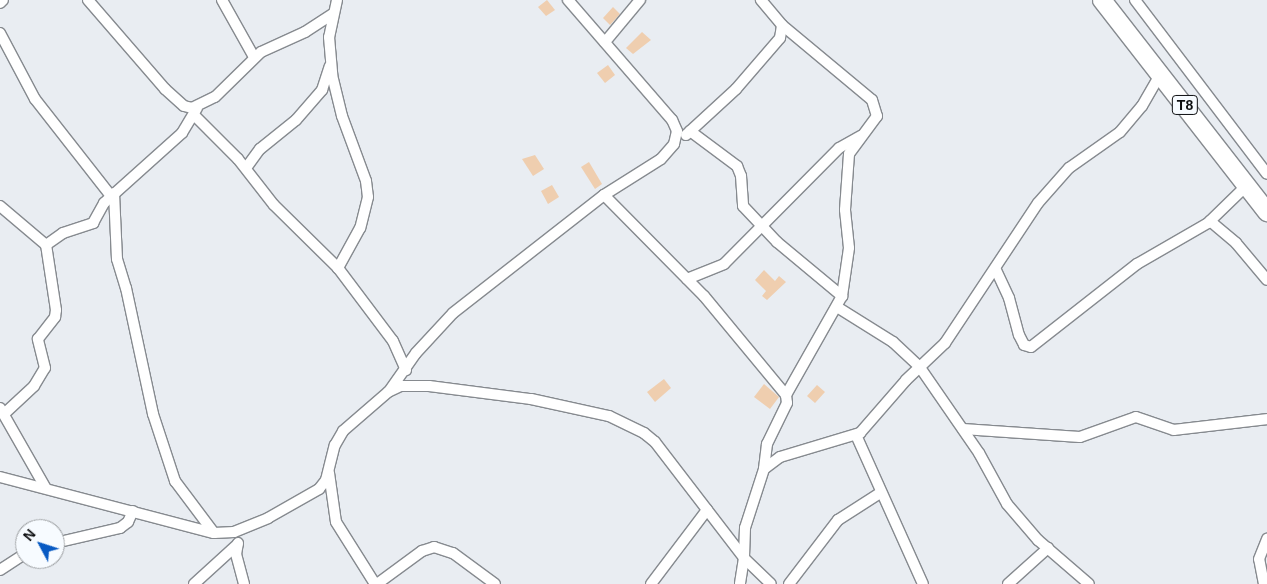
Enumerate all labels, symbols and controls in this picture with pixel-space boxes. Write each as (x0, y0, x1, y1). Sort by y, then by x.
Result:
road number: T8 (1171, 94, 1199, 116)
north arrow (15, 519, 65, 569)
text: N (20, 526, 39, 544)

